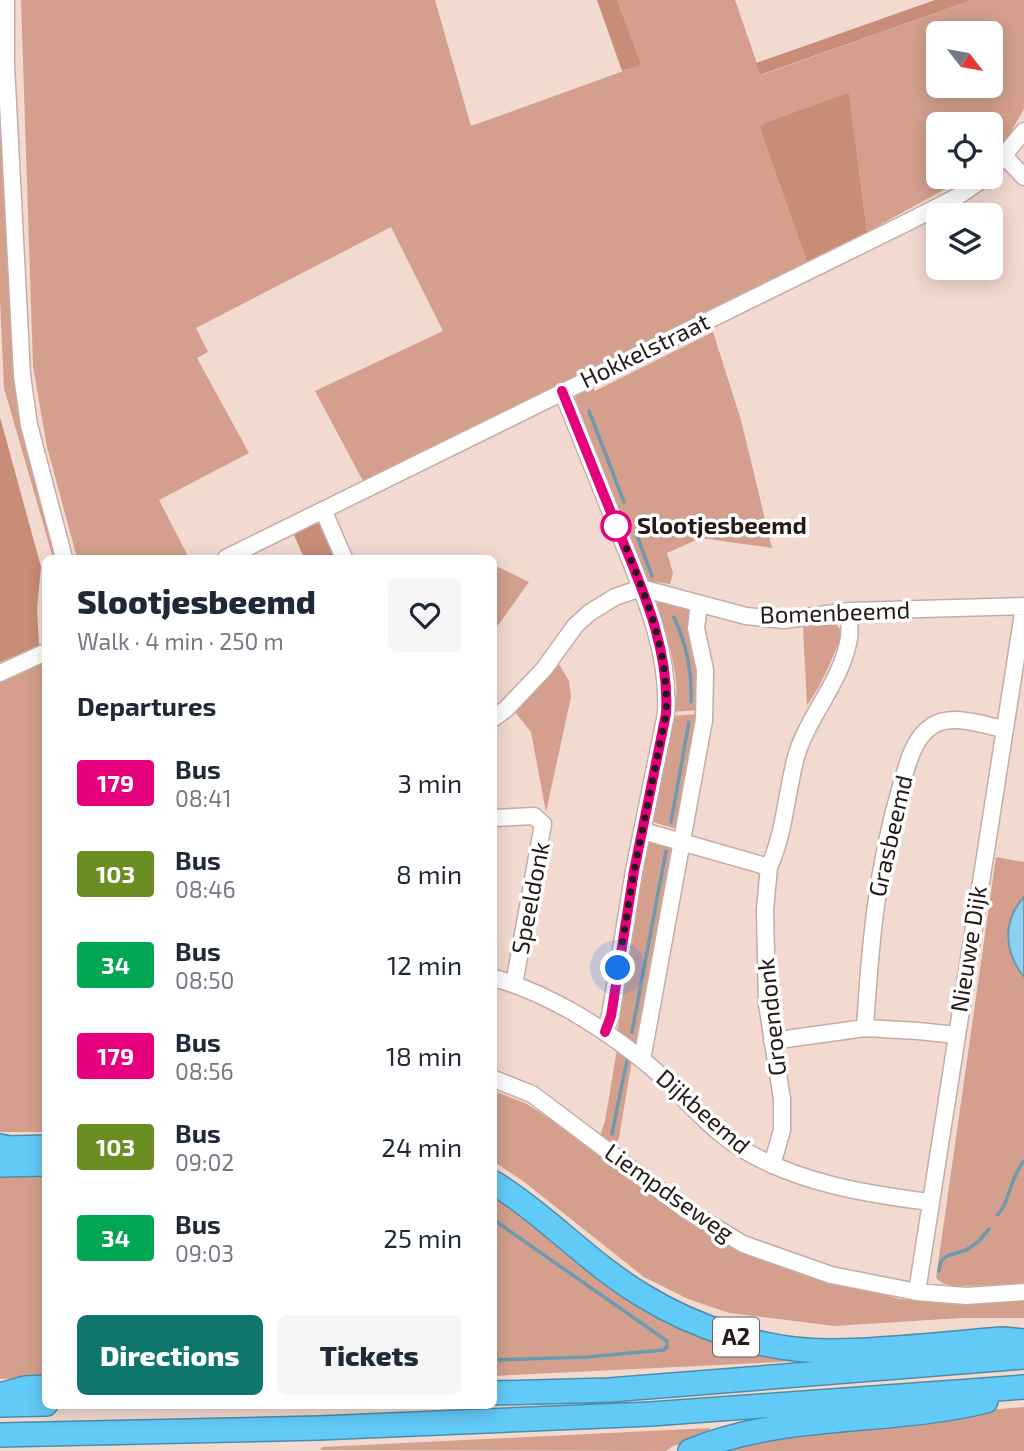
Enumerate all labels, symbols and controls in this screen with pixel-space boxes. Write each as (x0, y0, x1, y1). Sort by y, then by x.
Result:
north arrow (926, 21, 1003, 98)
map controls (926, 21, 1003, 280)
button: locate (926, 112, 1003, 189)
button: layers (926, 203, 1003, 280)
street label: Hokkelstraat (575, 306, 714, 393)
place label: Slootjesbeemd (637, 510, 807, 539)
marker: Slootjesbeemd (601, 511, 631, 541)
button: heart (388, 578, 462, 652)
text: Slootjesbeemd (77, 581, 316, 621)
street label: Bomenbeemd (759, 594, 911, 629)
text: Walk · 4 min · 250 m (77, 627, 284, 655)
text: Departures (77, 690, 216, 721)
text: Bus (175, 753, 221, 784)
text: 3 min (397, 767, 462, 798)
text: 179 (97, 768, 134, 797)
street label: Grasbeemd (861, 772, 918, 899)
text: 08:41 (175, 784, 232, 812)
street label: Speeldonk (504, 839, 555, 956)
text: Bus (175, 844, 221, 875)
text: 8 min (396, 858, 462, 889)
text: 103 (96, 859, 135, 888)
text: 08:46 (175, 875, 236, 903)
street label: Nieuwe Dijk (943, 884, 992, 1014)
text: Bus (175, 935, 221, 966)
text: 12 min (387, 949, 462, 980)
text: 34 (101, 950, 130, 979)
your location (600, 950, 635, 985)
street label: Groendonk (750, 957, 791, 1078)
text: 08:50 (175, 966, 234, 994)
text: Bus (175, 1026, 221, 1057)
text: 18 min (386, 1040, 462, 1071)
text: 179 (97, 1041, 134, 1070)
text: 08:56 (175, 1057, 234, 1085)
street label: Dijkbeemd (651, 1062, 757, 1159)
text: Bus (175, 1117, 221, 1148)
text: 24 min (381, 1131, 462, 1162)
text: 103 (96, 1132, 135, 1161)
street label: Liempdseweg (600, 1137, 740, 1247)
text: 09:02 (175, 1148, 234, 1176)
text: Bus (175, 1208, 221, 1239)
text: 25 min (383, 1222, 462, 1253)
text: 34 (101, 1223, 130, 1252)
text: 09:03 (175, 1239, 234, 1267)
button: Directions (77, 1315, 263, 1395)
button: Tickets (277, 1315, 462, 1395)
road number: A2 (713, 1318, 759, 1356)

